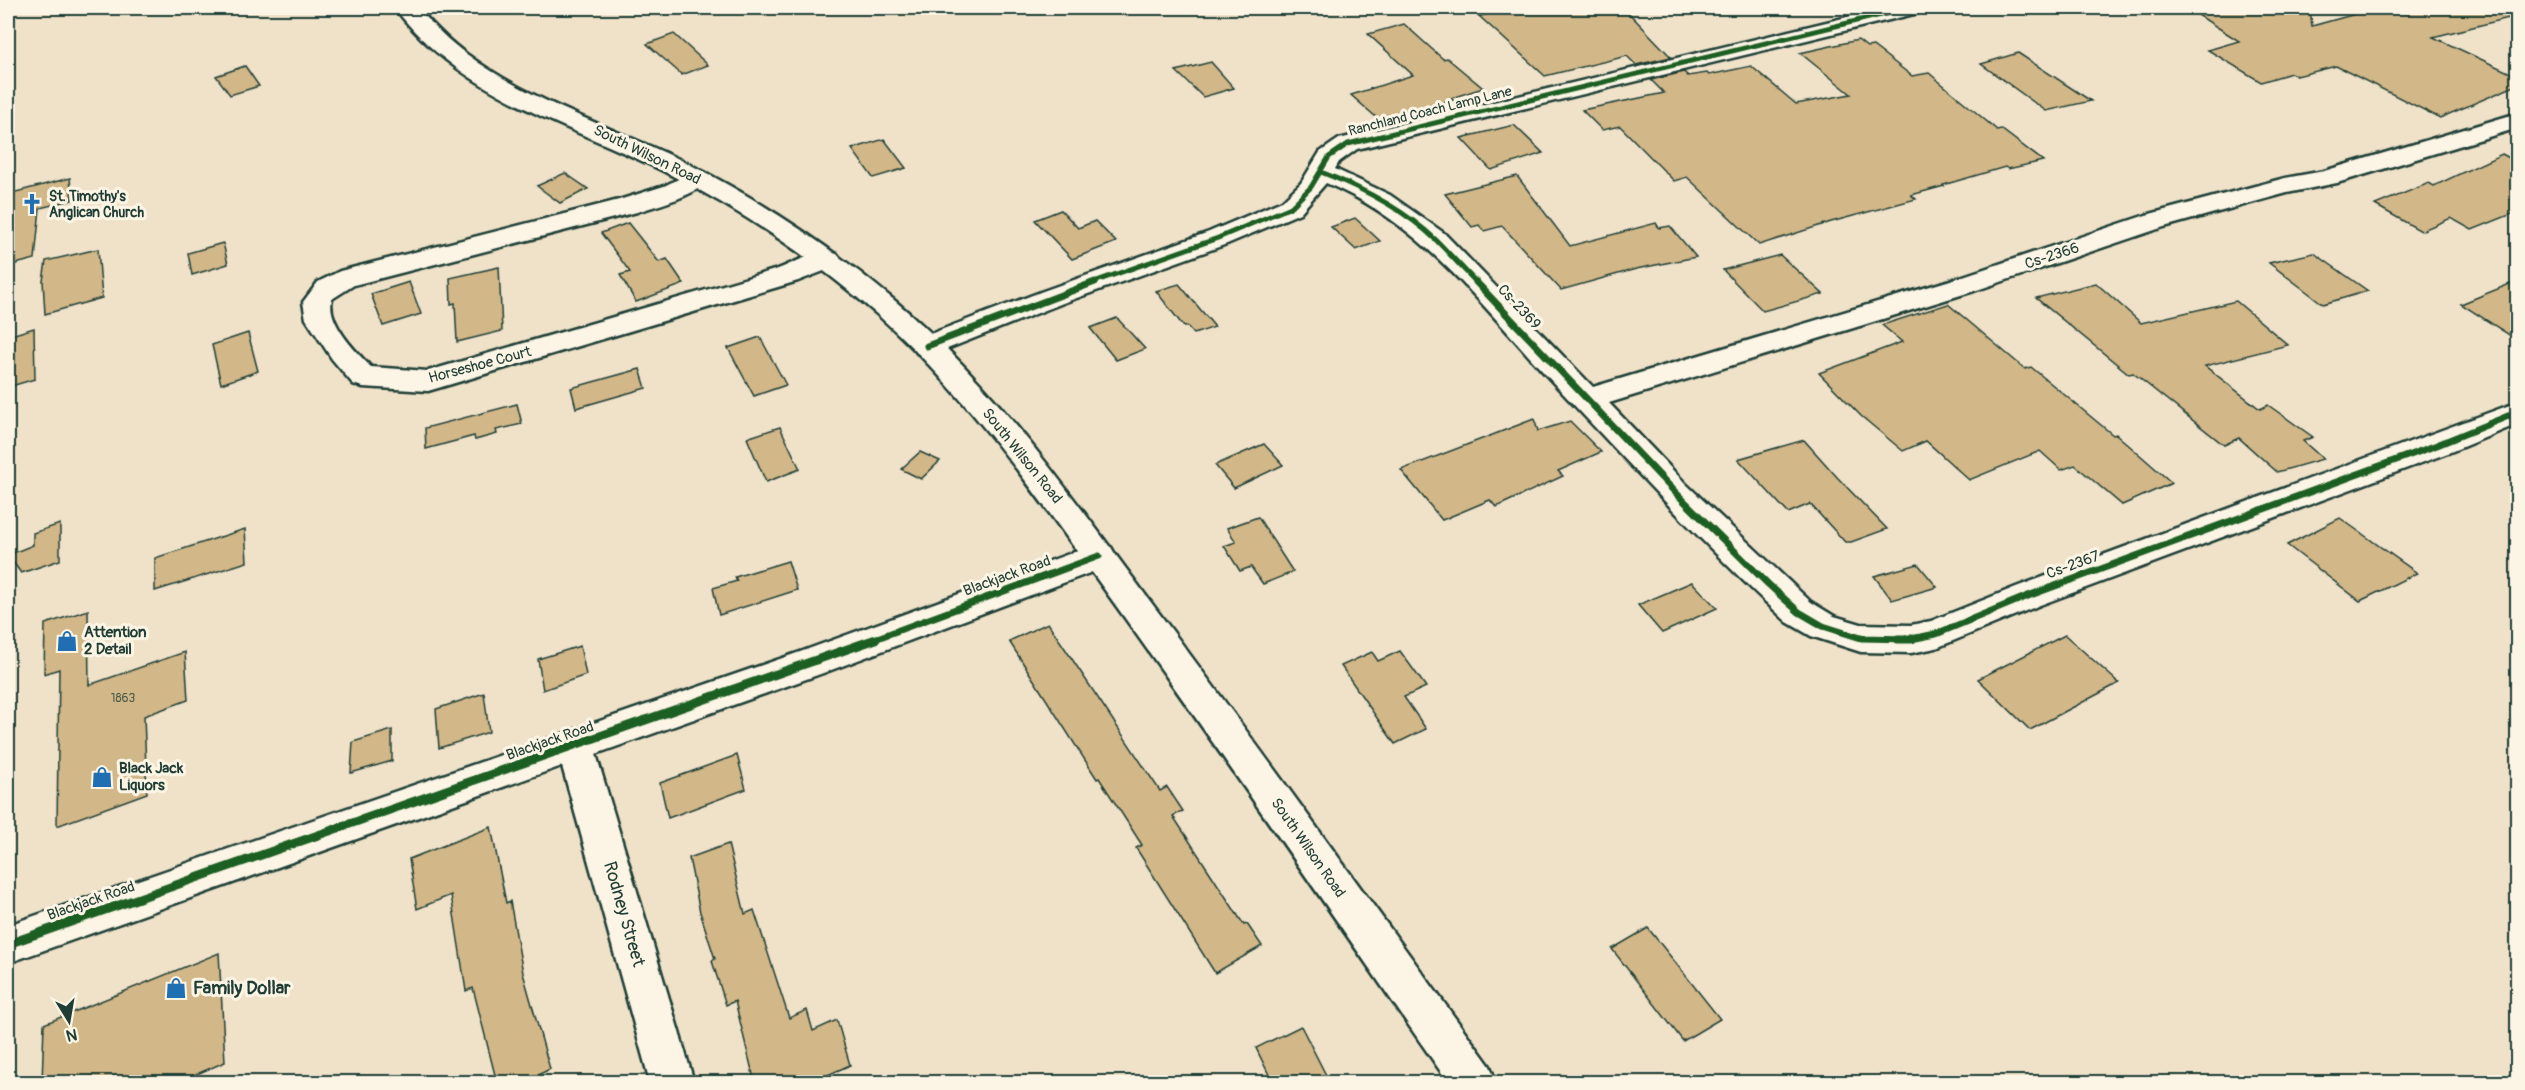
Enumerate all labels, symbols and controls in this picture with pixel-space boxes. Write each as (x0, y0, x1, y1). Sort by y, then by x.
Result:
street label: Ranchland Coach Lamp Lane (1347, 82, 1514, 140)
street label: South Wilson Road (590, 121, 704, 189)
place label: St. Timothy's Anglican Church (49, 188, 144, 221)
church icon: St. Timothy's Anglican Church (20, 192, 44, 216)
street label: Cs-2366 (2022, 238, 2082, 274)
street label: Cs-2369 (1493, 280, 1545, 334)
street label: Horseshoe Court (426, 342, 534, 388)
street label: South Wilson Road (978, 404, 1066, 508)
street label: Cs-2367 (2044, 547, 2102, 583)
street label: Blackjack Road (961, 551, 1053, 601)
place label: Attention 2 Detail (84, 623, 147, 659)
shop icon: Attention 2 Detail (55, 629, 79, 653)
house number: 1863 (111, 691, 136, 706)
street label: Blackjack Road (504, 717, 596, 765)
place label: Black Jack Liquors (119, 759, 184, 795)
shop icon: Black Jack Liquors (90, 765, 114, 789)
street label: South Wilson Road (1267, 795, 1349, 901)
street label: Rodney Street (598, 859, 650, 970)
street label: Blackjack Road (45, 877, 137, 925)
shop icon: Family Dollar (164, 976, 188, 1000)
place label: Family Dollar (193, 977, 291, 1000)
north arrow (39, 991, 99, 1051)
text: N (64, 1024, 79, 1046)

